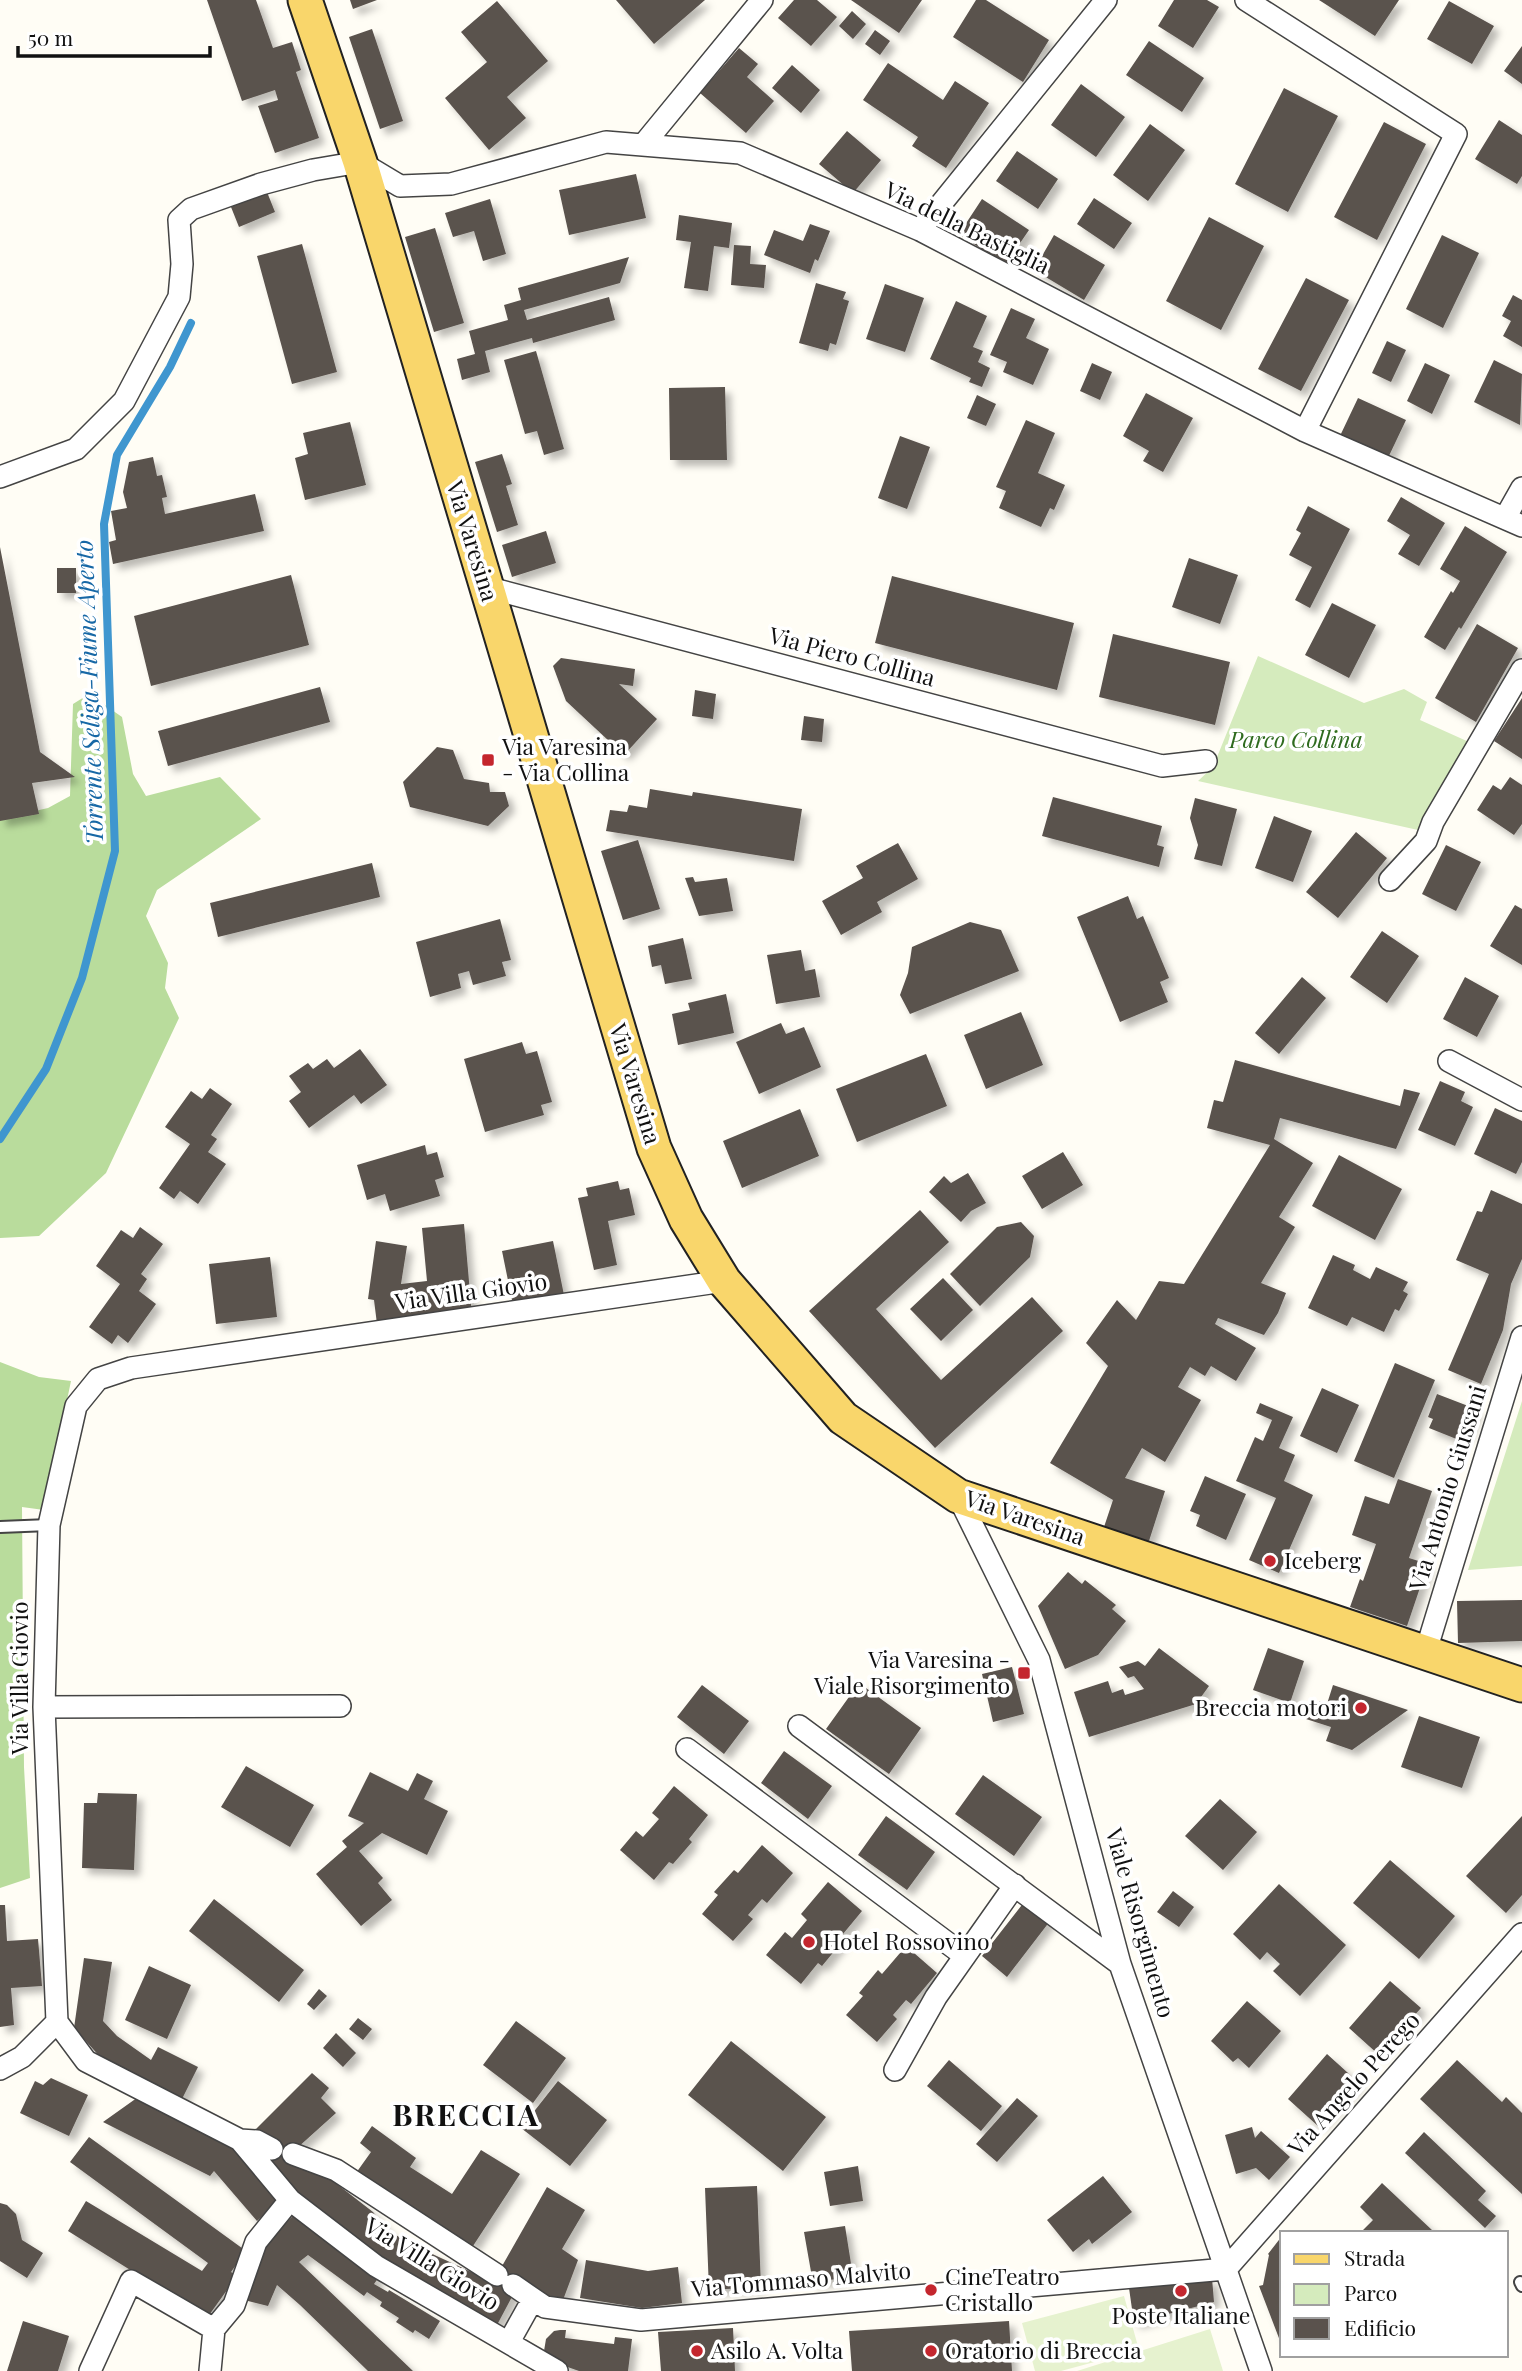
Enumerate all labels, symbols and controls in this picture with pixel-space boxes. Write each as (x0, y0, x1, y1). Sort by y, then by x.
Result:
scale bar (18, 14, 210, 58)
text: 50 m (28, 23, 74, 51)
street label: Via della Bastiglia (879, 173, 1056, 280)
street label: Via Varesina (440, 475, 507, 605)
water label: Torrente Seliga-Fiume Aperto (67, 539, 109, 845)
street label: Via Piero Collina (765, 618, 939, 693)
park label: Parco Collina (1228, 723, 1363, 754)
place label: Via Varesina - Via Collina (501, 730, 630, 787)
marker: Via Varesina - Via Collina (480, 752, 496, 768)
street label: Via Varesina (603, 1018, 670, 1148)
street label: Via Villa Giovio (392, 1264, 549, 1317)
street label: Via Antonio Giussani (1400, 1381, 1493, 1595)
street label: Via Varesina (960, 1481, 1090, 1552)
place label: Iceberg (1284, 1544, 1361, 1575)
marker: Iceberg (1262, 1553, 1278, 1569)
street label: Via Villa Giovio (3, 1601, 34, 1756)
place label: Via Varesina - Viale Risorgimento (813, 1643, 1010, 1700)
marker: Via Varesina - Viale Risorgimento (1016, 1665, 1032, 1681)
place label: Breccia motori (1195, 1691, 1347, 1722)
marker: Breccia motori (1353, 1700, 1369, 1716)
street label: Viale Risorgimento (1099, 1823, 1183, 2021)
place label: Hotel Rossovino (823, 1925, 990, 1956)
marker: Hotel Rossovino (801, 1934, 817, 1950)
street label: Via Angelo Perego (1279, 2004, 1426, 2162)
district label: BRECCIA (392, 2094, 540, 2134)
street label: Via Villa Giovio (359, 2208, 506, 2316)
legend (1280, 2231, 1508, 2357)
text: Strada (1344, 2243, 1406, 2271)
street label: Via Tommaso Malvito (689, 2253, 912, 2304)
place label: CineTeatro Cristallo (945, 2260, 1060, 2317)
text: Parco (1344, 2278, 1397, 2306)
marker: CineTeatro Cristallo (923, 2282, 939, 2298)
marker: Poste Italiane (1173, 2283, 1189, 2299)
place label: Poste Italiane (1112, 2299, 1251, 2330)
text: Edificio (1344, 2313, 1416, 2341)
place label: Asilo A. Volta (710, 2334, 844, 2365)
place label: Oratorio di Breccia (945, 2334, 1142, 2365)
marker: Asilo A. Volta (689, 2343, 705, 2359)
marker: Oratorio di Breccia (923, 2343, 939, 2359)

